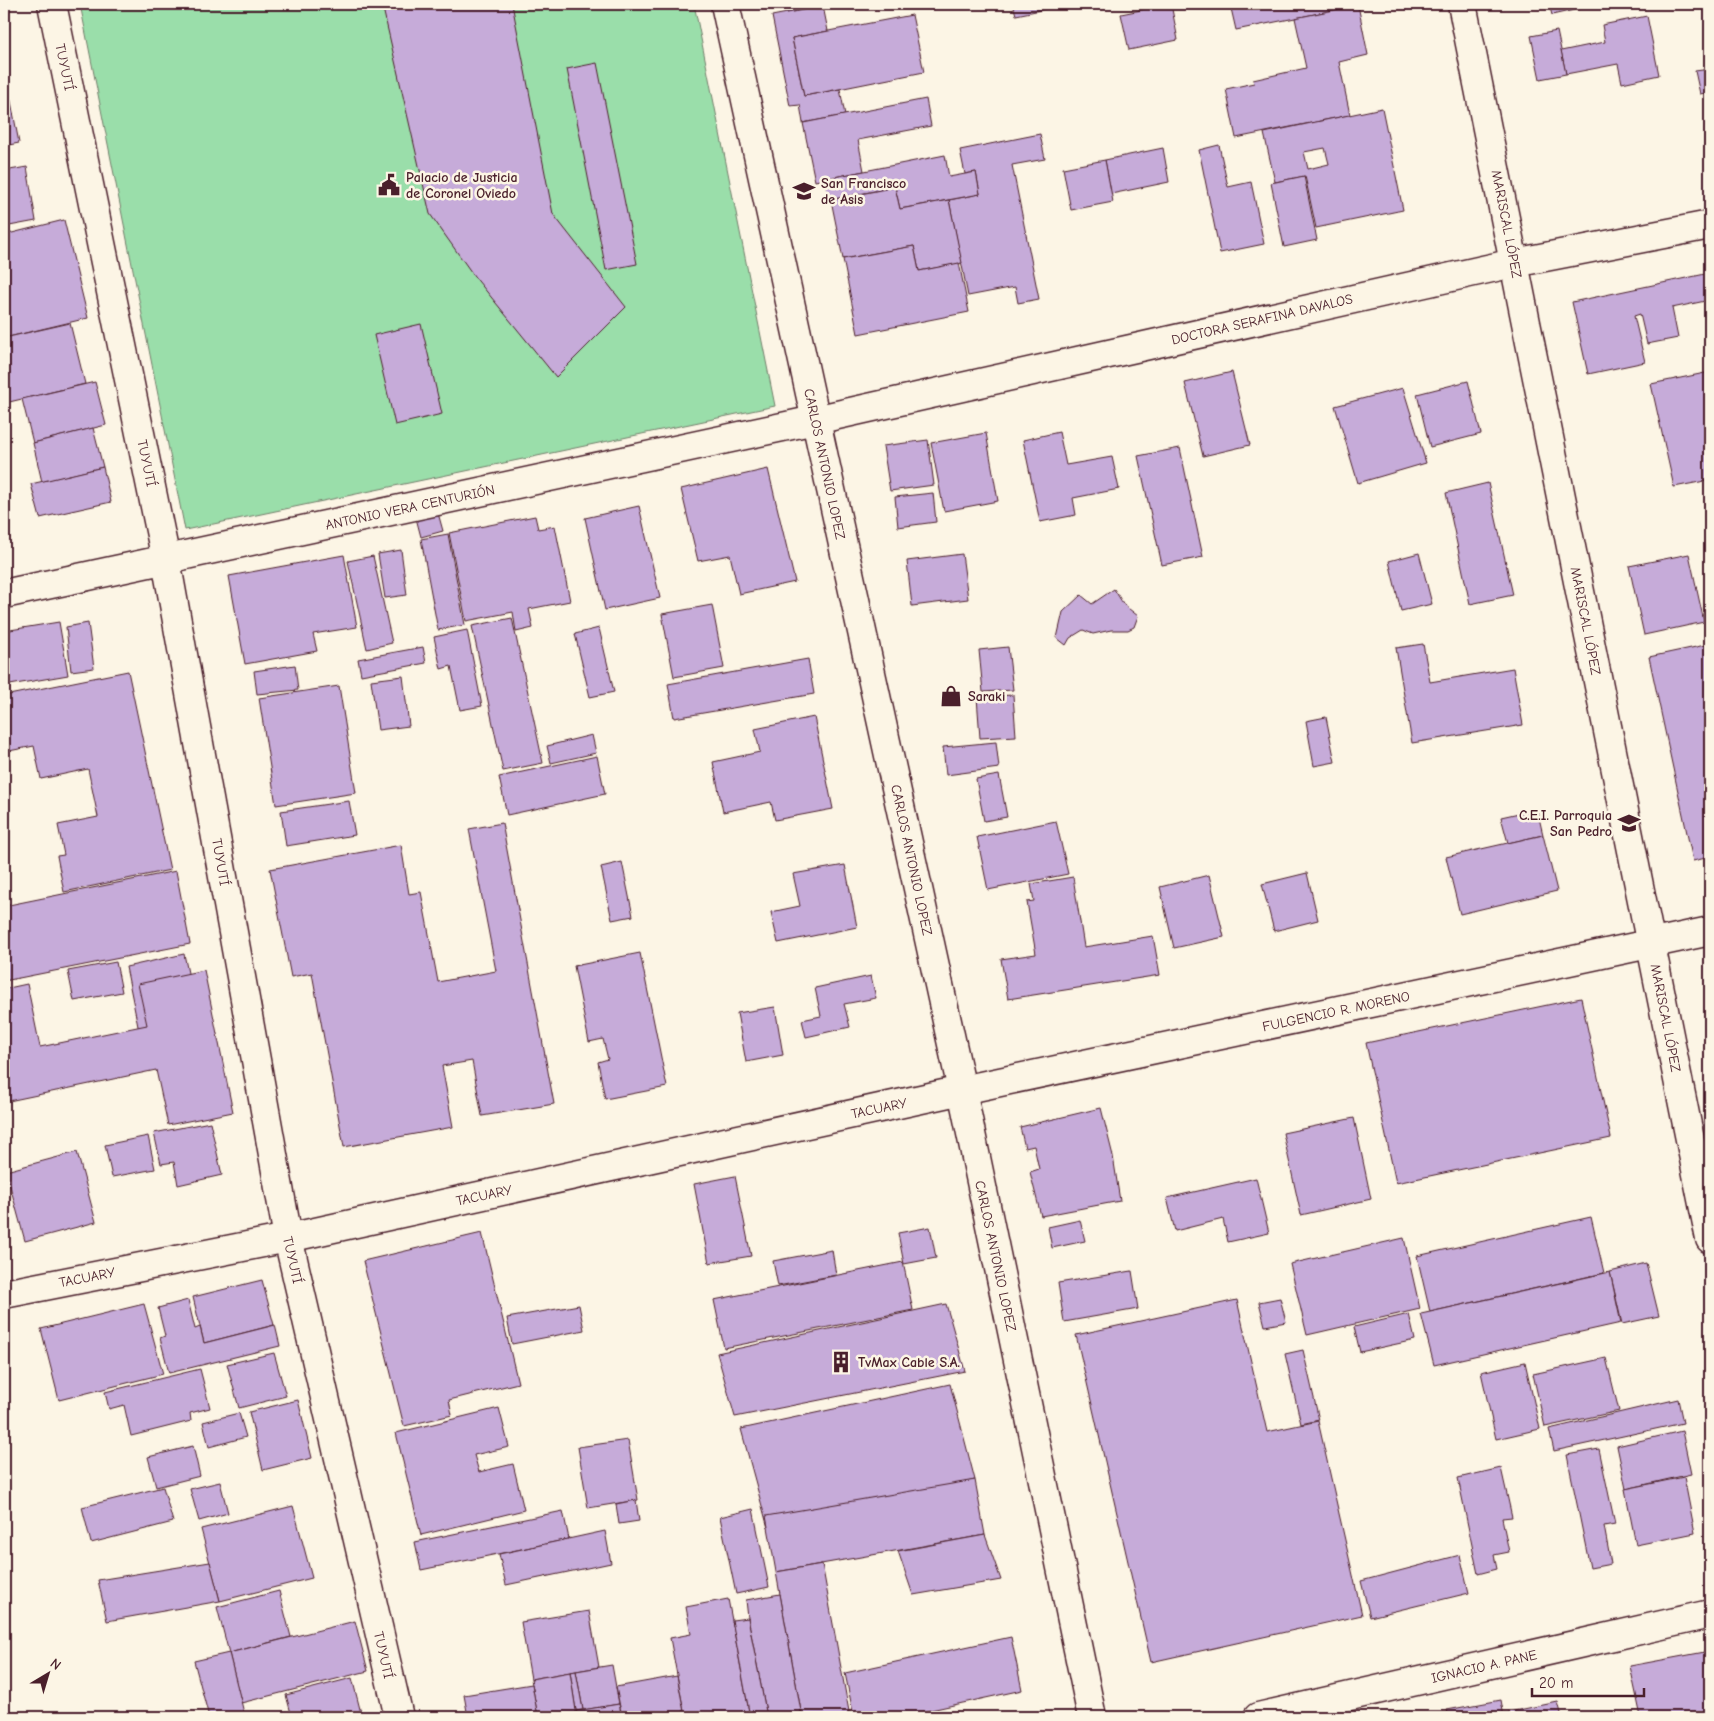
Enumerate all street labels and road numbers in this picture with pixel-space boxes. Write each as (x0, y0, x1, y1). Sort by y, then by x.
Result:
street label: TUYUTÍ (51, 42, 78, 92)
street label: MARISCAL LÓPEZ (1488, 169, 1525, 280)
street label: DOCTORA SERAFINA DAVALOS (1170, 290, 1355, 349)
street label: CARLOS ANTONIO LOPEZ (800, 387, 849, 541)
street label: TUYUTÍ (133, 438, 160, 488)
street label: ANTONIO VERA CENTURIÓN (324, 481, 496, 534)
street label: MARISCAL LÓPEZ (1567, 566, 1604, 677)
street label: CARLOS ANTONIO LOPEZ (887, 783, 936, 937)
street label: TUYUTÍ (208, 837, 233, 887)
street label: MARISCAL LÓPEZ (1647, 963, 1684, 1074)
street label: FULGENCIO R. MORENO (1261, 988, 1411, 1035)
street label: TACUARY (849, 1094, 909, 1123)
street label: CARLOS ANTONIO LOPEZ (971, 1179, 1020, 1333)
street label: TACUARY (454, 1181, 514, 1210)
street label: TUYUTÍ (279, 1235, 306, 1285)
street label: TACUARY (57, 1264, 117, 1291)
street label: TUYUTÍ (370, 1630, 397, 1680)
street label: IGNACIO A. PANE (1430, 1646, 1539, 1687)

